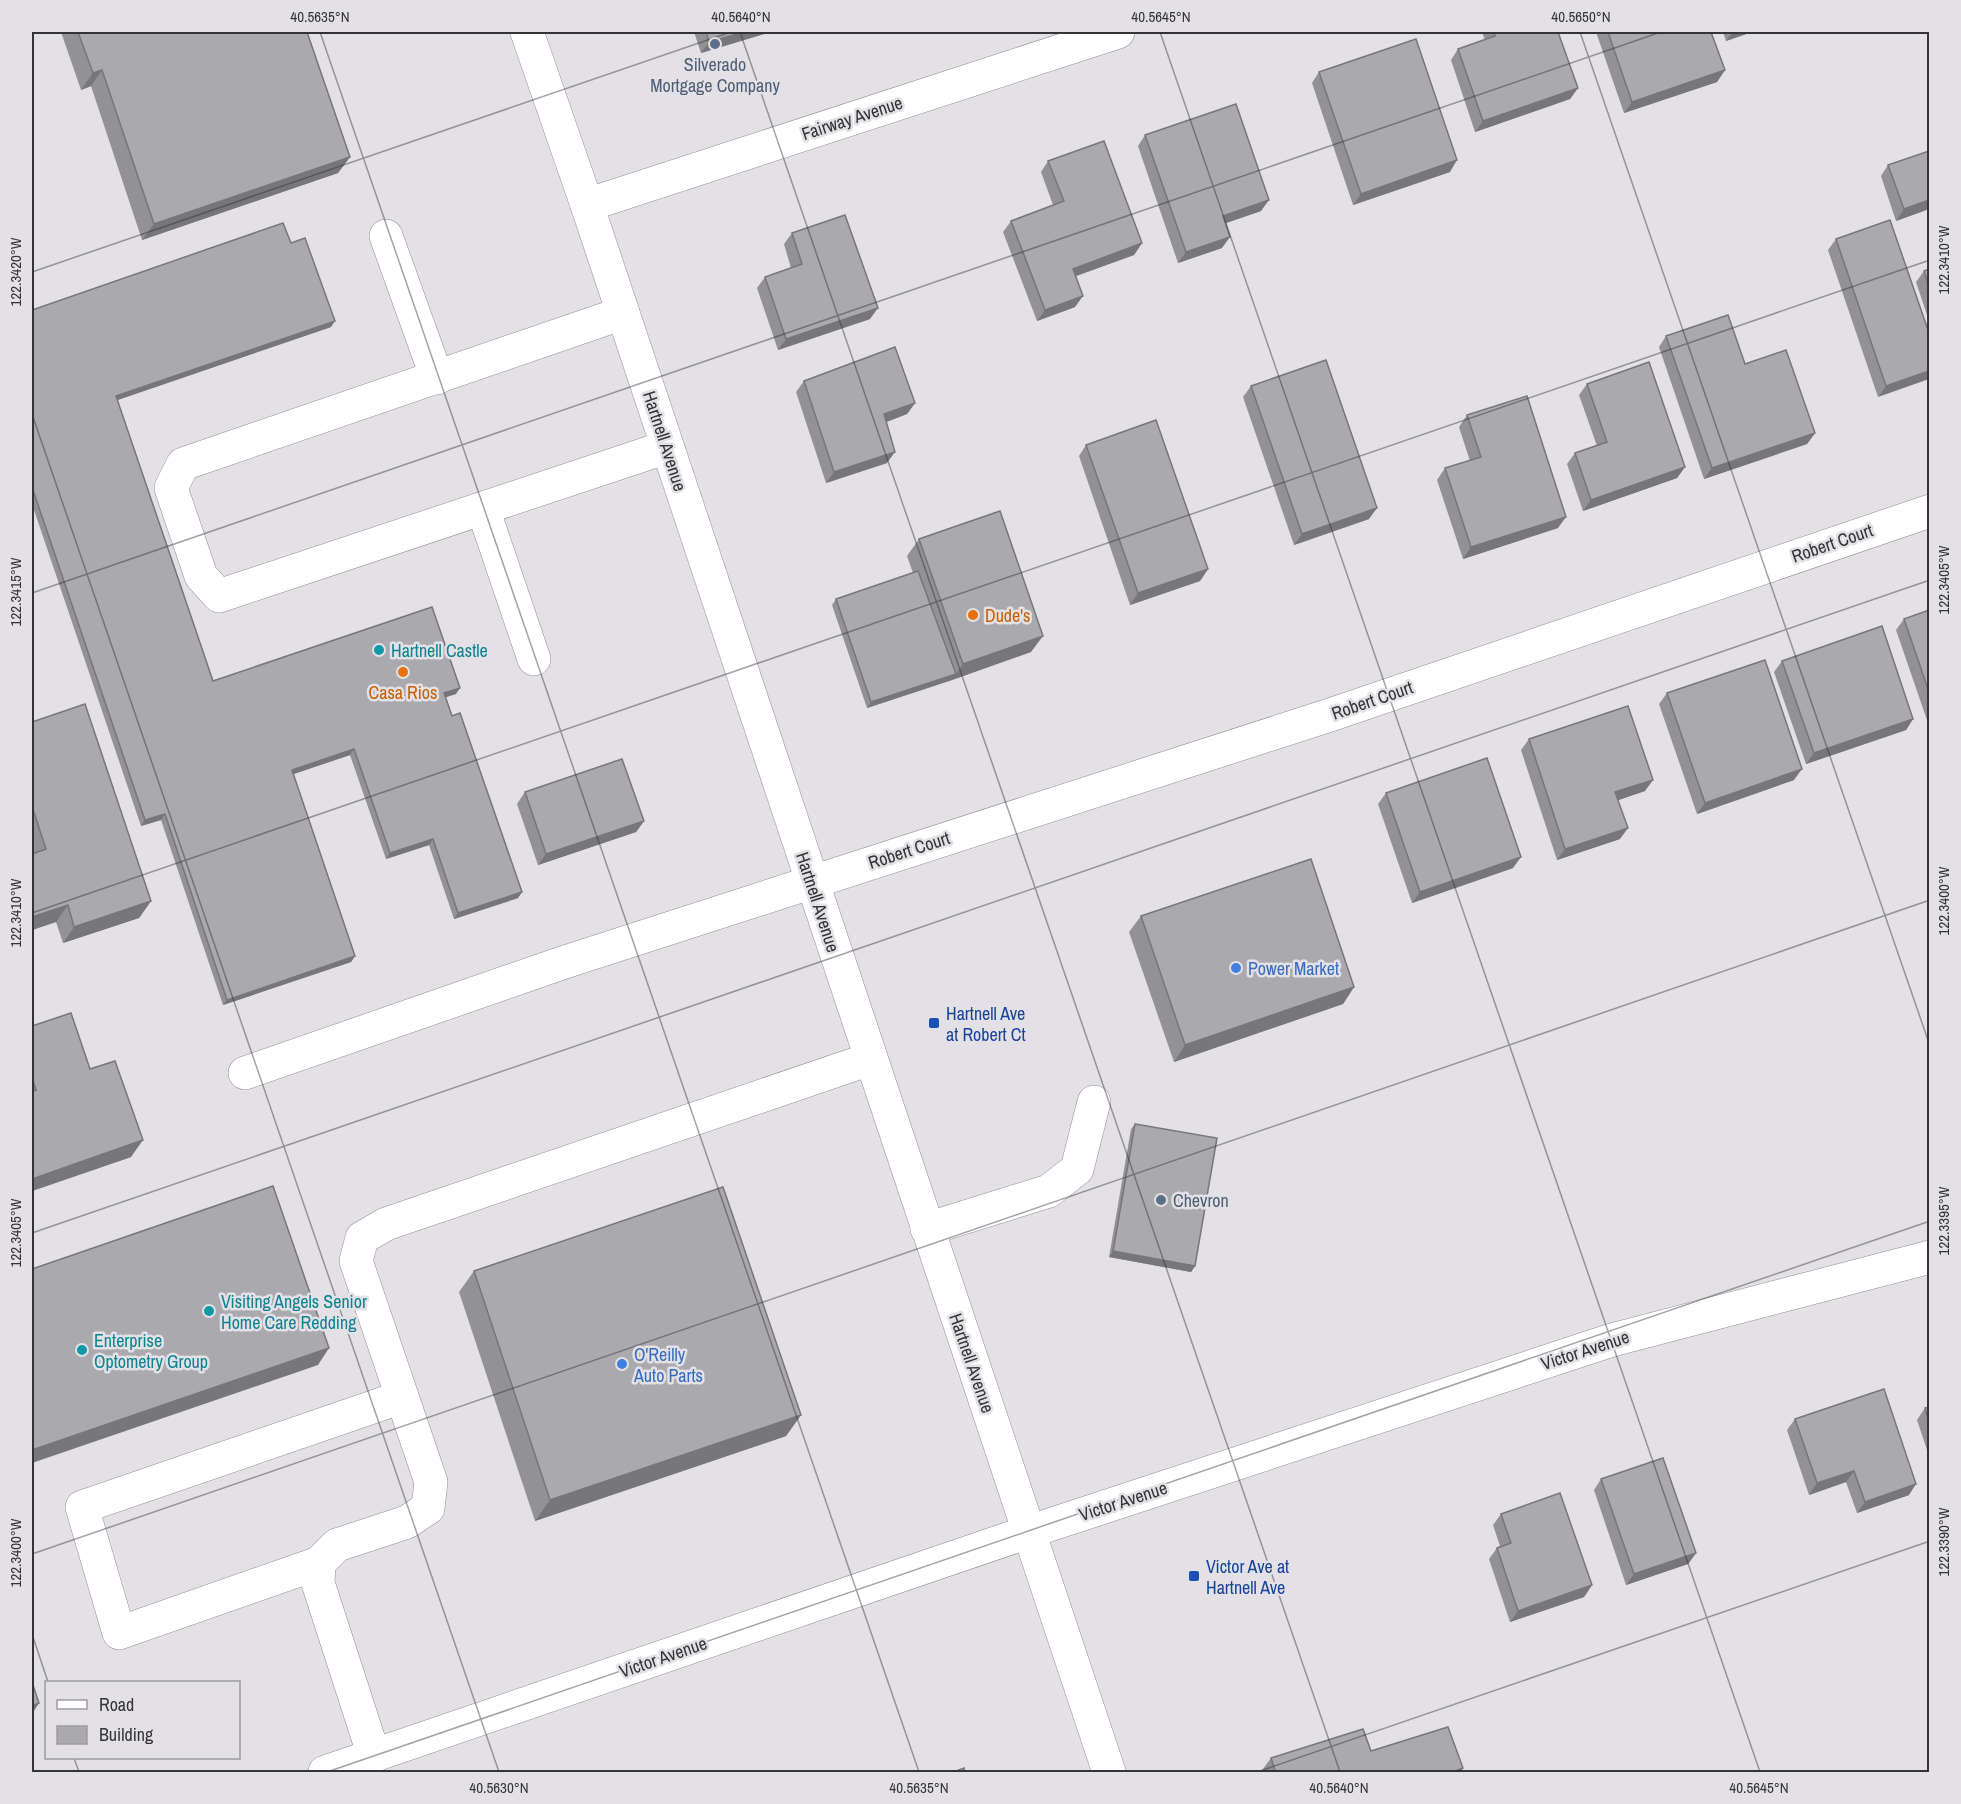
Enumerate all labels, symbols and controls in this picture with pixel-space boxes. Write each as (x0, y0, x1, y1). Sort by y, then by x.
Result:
text: 40.5635°N (290, 6, 350, 27)
text: 40.5640°N (711, 6, 771, 27)
text: 40.5645°N (1131, 6, 1191, 27)
text: 40.5650°N (1551, 6, 1611, 27)
marker: Silverado Mortgage Company (708, 37, 722, 51)
place label: Silverado Mortgage Company (650, 52, 780, 98)
street label: Fairway Avenue (798, 90, 906, 146)
text: 122.3410°W (1933, 225, 1954, 294)
text: 122.3420°W (5, 237, 26, 306)
street label: Hartnell Avenue (637, 388, 693, 494)
street label: Robert Court (1788, 517, 1876, 569)
text: 122.3405°W (1933, 545, 1954, 614)
text: 122.3415°W (5, 557, 26, 626)
place label: Dude's (985, 603, 1031, 628)
marker: Dude's (966, 608, 980, 622)
place label: Hartnell Castle (391, 638, 488, 663)
marker: Hartnell Castle (372, 643, 386, 657)
marker: Casa Rios (396, 665, 410, 679)
street label: Robert Court (1328, 674, 1416, 726)
place label: Casa Rios (369, 680, 437, 705)
street label: Robert Court (865, 825, 953, 875)
street label: Hartnell Avenue (790, 849, 846, 955)
text: 122.3400°W (1933, 866, 1954, 935)
text: 122.3410°W (5, 878, 26, 947)
place label: Power Market (1248, 956, 1339, 981)
marker: Power Market (1229, 961, 1243, 975)
place label: Hartnell Ave at Robert Ct (946, 1001, 1026, 1047)
marker: Hartnell Ave at Robert Ct (927, 1016, 941, 1030)
text: 122.3395°W (1933, 1186, 1954, 1255)
place label: Chevron (1173, 1188, 1229, 1213)
marker: Chevron (1154, 1193, 1168, 1207)
text: 122.3405°W (5, 1198, 26, 1267)
place label: Visiting Angels Senior Home Care Redding (221, 1289, 367, 1335)
marker: Visiting Angels Senior Home Care Redding (202, 1304, 216, 1318)
street label: Hartnell Avenue (943, 1310, 1001, 1416)
street label: Victor Avenue (1538, 1324, 1632, 1376)
place label: Enterprise Optometry Group (94, 1328, 208, 1374)
place label: O'Reilly Auto Parts (633, 1342, 703, 1388)
marker: Enterprise Optometry Group (75, 1343, 89, 1357)
marker: O'Reilly Auto Parts (615, 1357, 629, 1371)
street label: Victor Avenue (1076, 1475, 1170, 1527)
text: 122.3390°W (1933, 1507, 1954, 1576)
text: 122.3400°W (5, 1518, 26, 1587)
place label: Victor Ave at Hartnell Ave (1206, 1554, 1289, 1600)
marker: Victor Ave at Hartnell Ave (1187, 1569, 1201, 1583)
street label: Victor Avenue (616, 1630, 710, 1684)
legend (45, 1681, 240, 1759)
text: Road (99, 1692, 134, 1717)
text: Building (99, 1722, 154, 1747)
text: 40.5630°N (469, 1777, 529, 1798)
text: 40.5635°N (889, 1777, 949, 1798)
text: 40.5640°N (1309, 1777, 1369, 1798)
text: 40.5645°N (1729, 1777, 1789, 1798)

